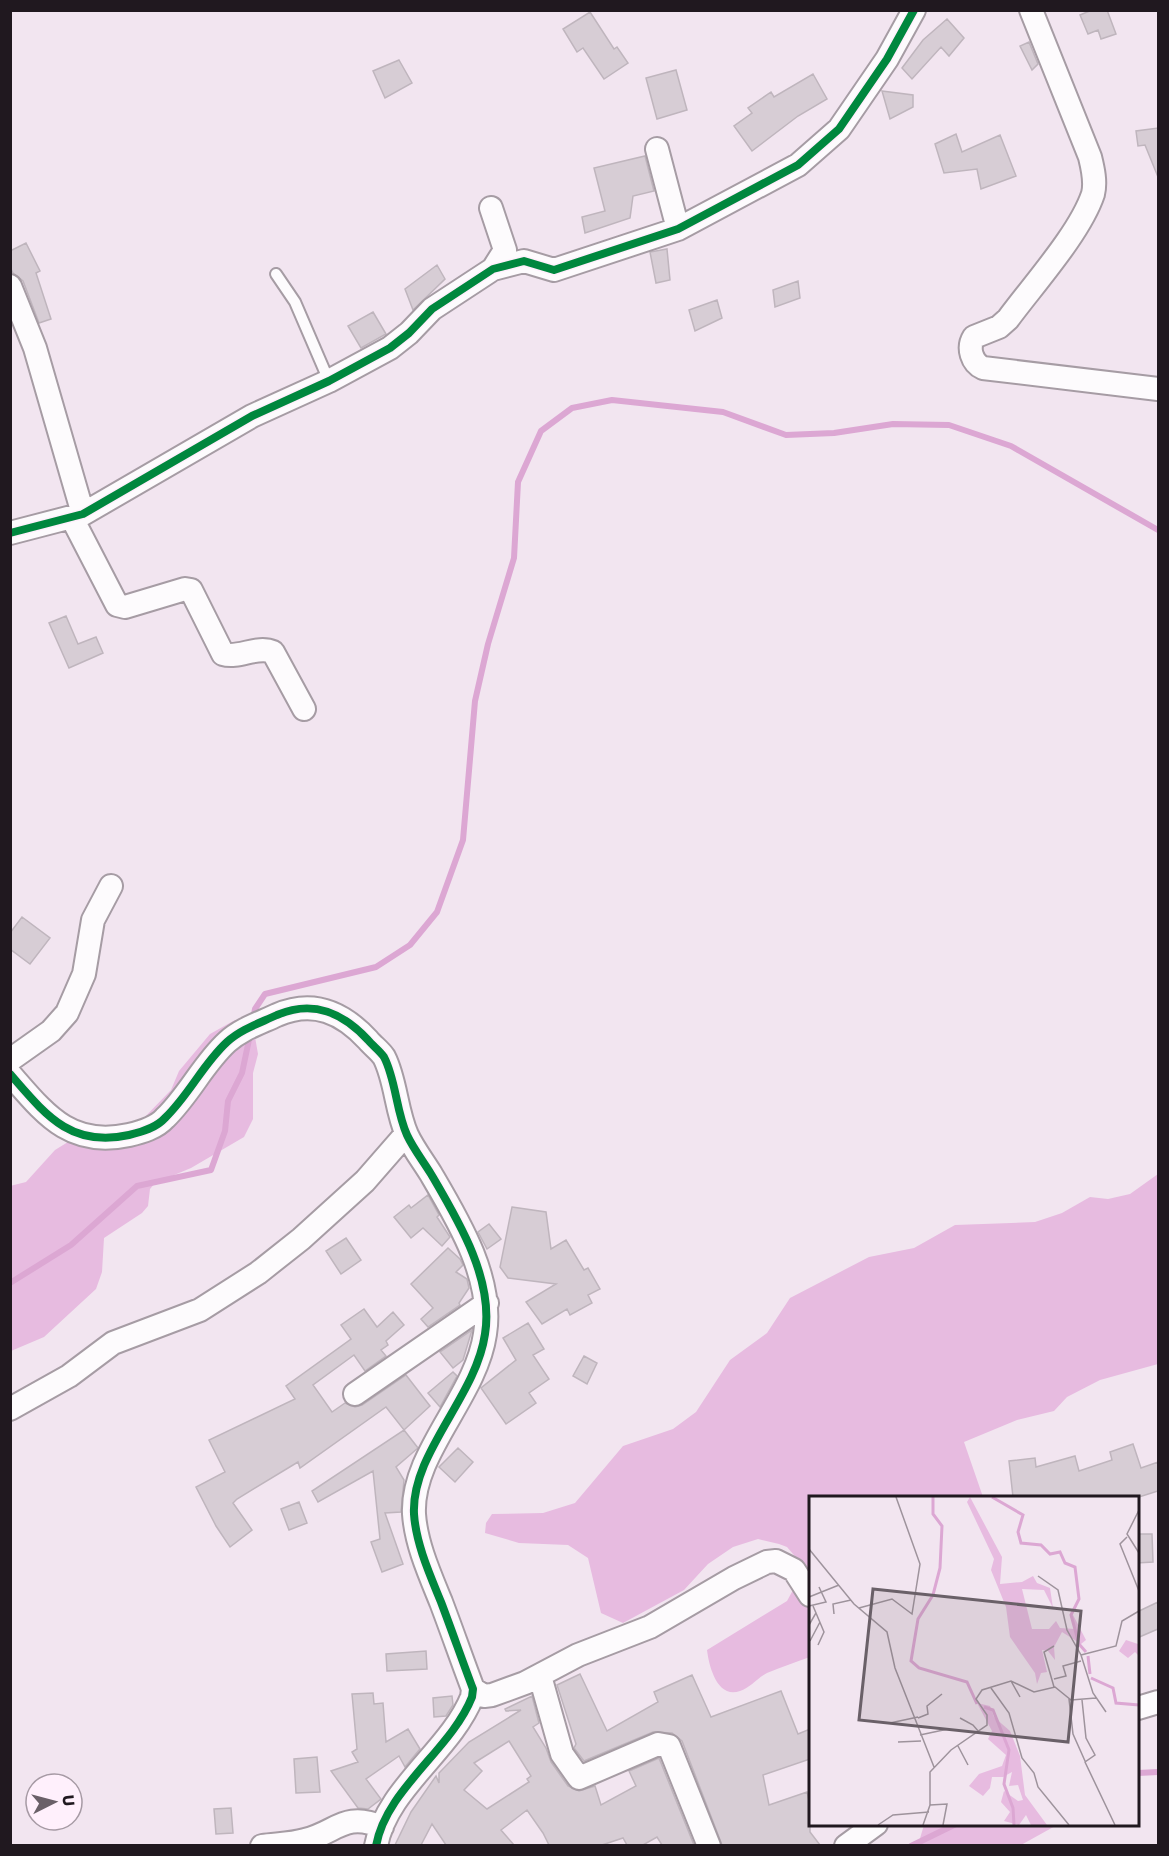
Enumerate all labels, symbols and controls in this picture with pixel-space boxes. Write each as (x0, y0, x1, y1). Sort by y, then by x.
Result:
inset map (809, 1496, 1139, 1826)
north arrow (24, 1772, 84, 1832)
text: U (56, 1794, 80, 1807)

